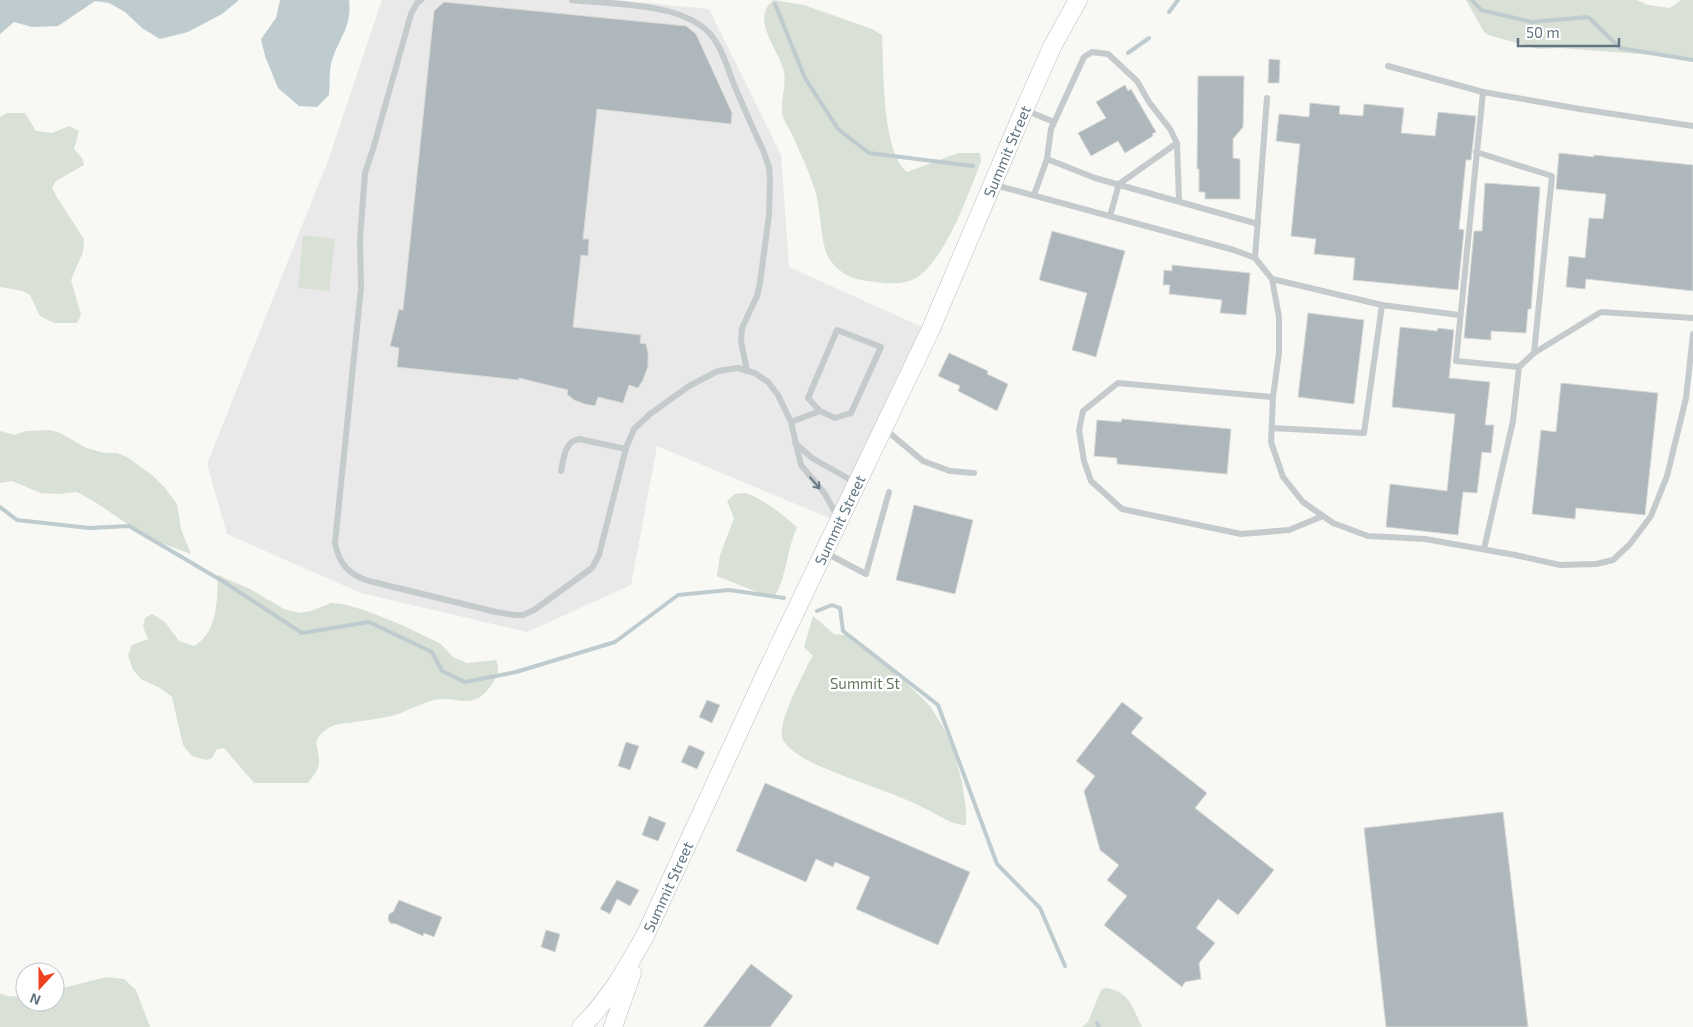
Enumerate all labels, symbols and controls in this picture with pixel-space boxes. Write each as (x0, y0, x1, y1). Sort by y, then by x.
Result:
scale bar (1518, 15, 1619, 47)
text: 50 m (1526, 23, 1560, 41)
street label: Summit Street (979, 102, 1034, 200)
street label: Summit Street (810, 472, 869, 568)
one-way arrow (809, 476, 821, 489)
park label: Summit St (830, 674, 900, 692)
street label: Summit Street (639, 838, 696, 935)
north arrow (15, 962, 65, 1012)
text: N (27, 990, 43, 1009)

